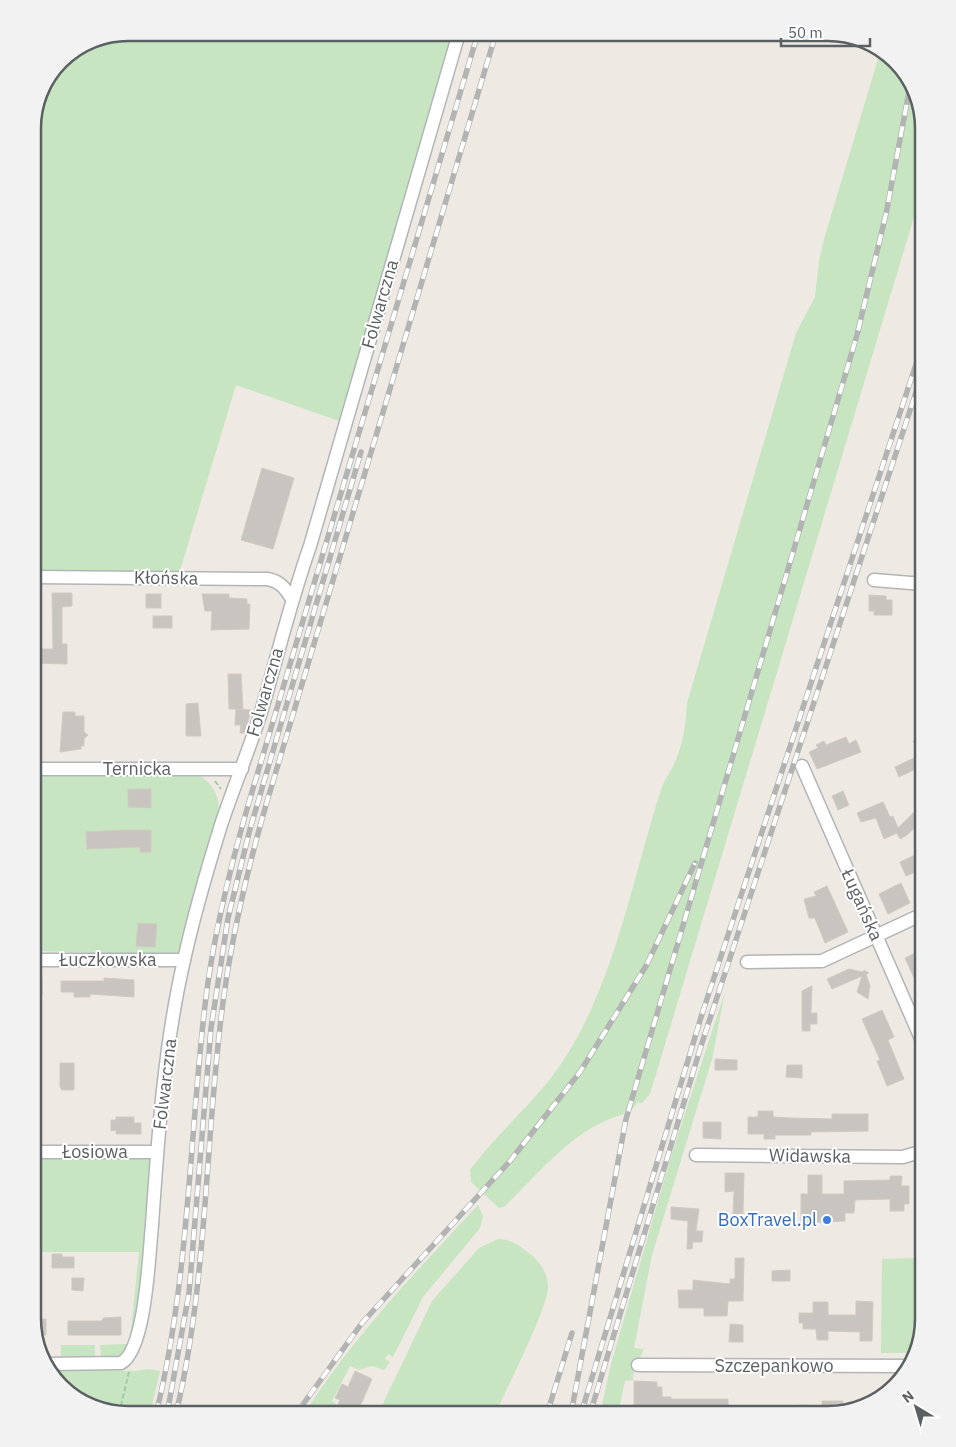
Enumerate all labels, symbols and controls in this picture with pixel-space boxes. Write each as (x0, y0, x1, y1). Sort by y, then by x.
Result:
scale bar (781, 15, 870, 47)
text: 50 m (788, 23, 823, 42)
street label: Folwarczna (356, 256, 403, 351)
street label: Kłońska (134, 565, 199, 590)
street label: Folwarczna (241, 644, 288, 739)
street label: Ternicka (103, 757, 172, 780)
street label: Ługańska (836, 864, 889, 945)
street label: Łuczkowska (58, 948, 157, 971)
street label: Folwarczna (148, 1037, 182, 1131)
street label: Łosiowa (61, 1140, 128, 1163)
street label: Widawska (769, 1143, 852, 1168)
place label: BoxTravel.pl (718, 1208, 817, 1231)
marker: BoxTravel.pl (821, 1214, 833, 1226)
street label: Szczepankowo (715, 1354, 834, 1377)
north arrow (891, 1382, 941, 1432)
text: N (898, 1387, 918, 1407)

